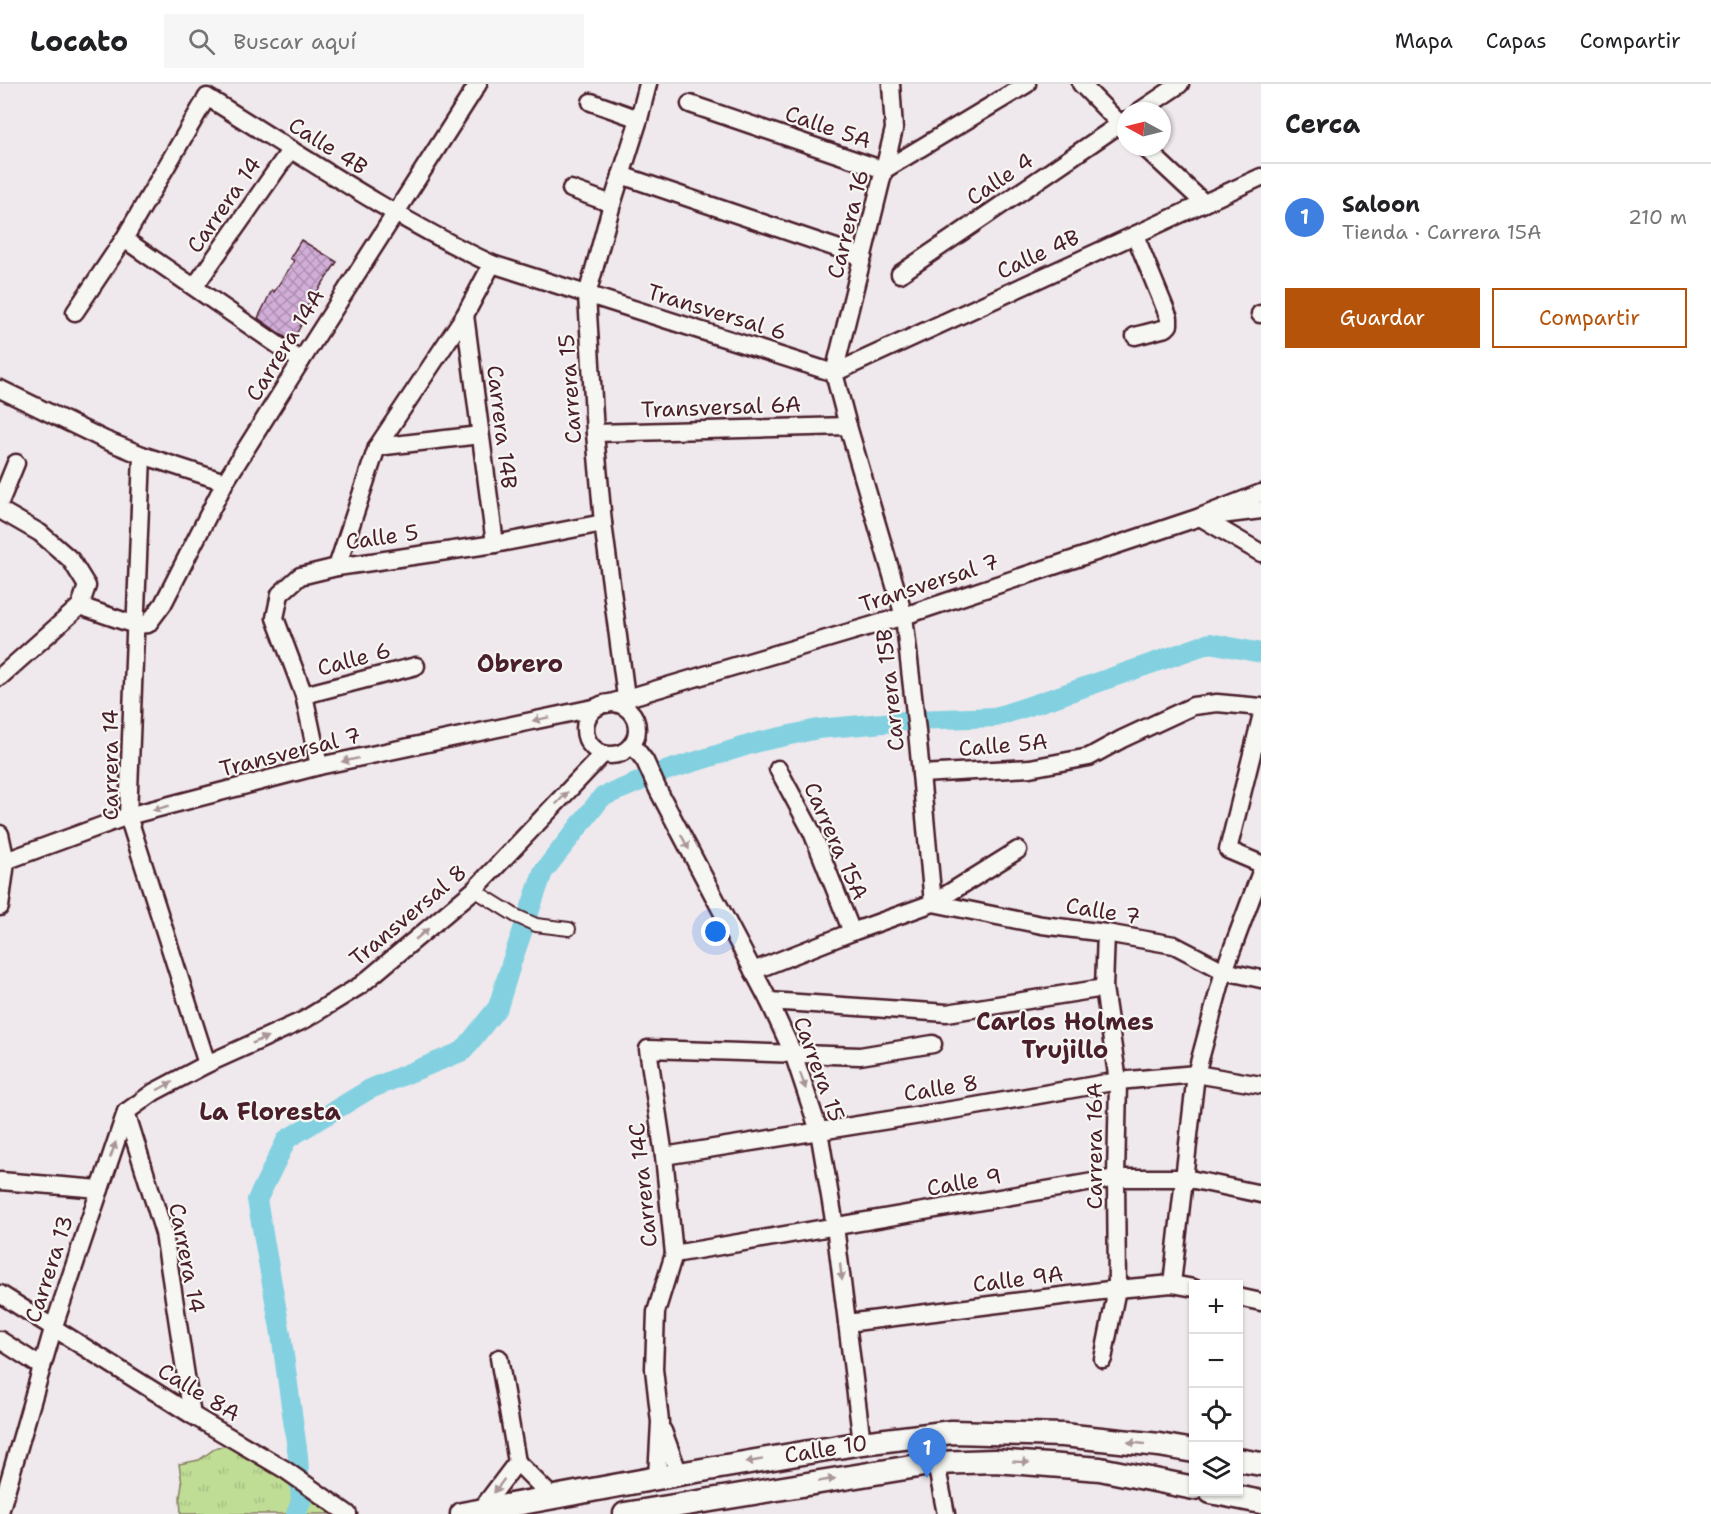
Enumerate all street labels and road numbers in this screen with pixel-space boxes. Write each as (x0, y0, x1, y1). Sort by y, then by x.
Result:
street label: Calle 5A (781, 99, 875, 155)
street label: Calle 4B (283, 110, 373, 182)
street label: Calle 4 (961, 146, 1039, 212)
street label: Carrera 14 (180, 151, 268, 259)
street label: Carrera 16 (820, 166, 876, 282)
street label: Calle 4B (992, 222, 1084, 286)
street label: Transversal 6 (644, 277, 790, 347)
street label: Carrera 14A (239, 283, 331, 407)
street label: Carrera 15 (552, 333, 588, 445)
street label: Carrera 14B (480, 364, 524, 490)
street label: Transversal 6A (640, 390, 802, 424)
street label: Calle 5 (344, 518, 420, 556)
street label: Transversal 7 (856, 547, 1002, 619)
street label: Carrera 15B (869, 627, 911, 753)
street label: Calle 6 (314, 635, 394, 683)
street label: Carrera 14 (96, 709, 125, 821)
street label: Transversal 7 (216, 720, 364, 784)
street label: Calle 5A (957, 727, 1049, 763)
street label: Carrera 15A (797, 778, 875, 904)
street label: Transversal 8 (343, 857, 473, 973)
street label: Calle 7 (1064, 891, 1142, 931)
street label: Carrera 15 (787, 1012, 851, 1126)
street label: Calle 8 (902, 1068, 980, 1108)
street label: Carrera 16A (1080, 1082, 1109, 1210)
street label: Carrera 14C (622, 1121, 664, 1249)
street label: Calle 9 (924, 1161, 1004, 1203)
street label: Carrera 14 (162, 1201, 212, 1315)
street label: Carrera 13 (18, 1212, 80, 1326)
street label: Calle 9A (971, 1259, 1065, 1299)
street label: Calle 8A (152, 1356, 246, 1428)
street label: Calle 10 (782, 1428, 870, 1470)

